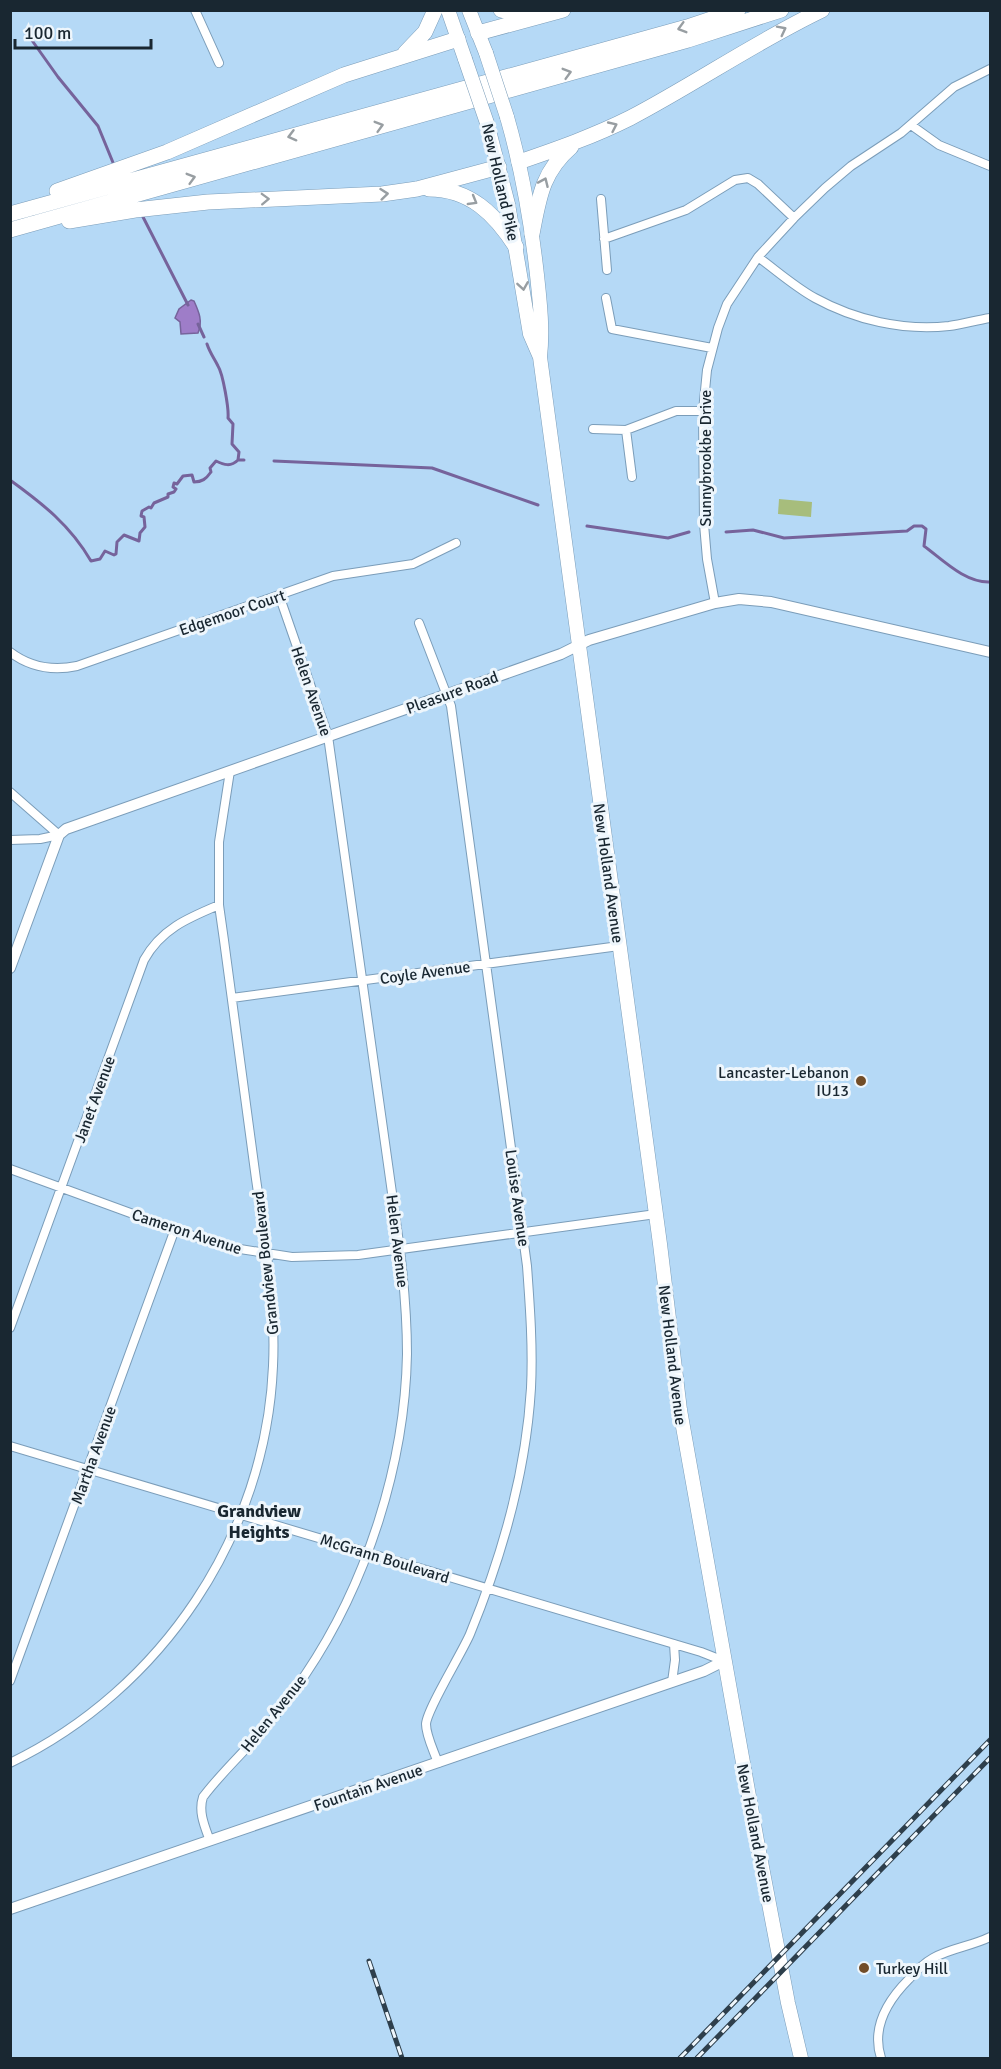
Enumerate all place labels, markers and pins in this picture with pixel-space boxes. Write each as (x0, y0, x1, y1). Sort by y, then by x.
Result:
place label: Lancaster-Lebanon IU13 (718, 1063, 849, 1101)
marker: Lancaster-Lebanon IU13 (854, 1074, 868, 1088)
place label: Turkey Hill (876, 1959, 948, 1979)
marker: Turkey Hill (857, 1961, 871, 1975)

